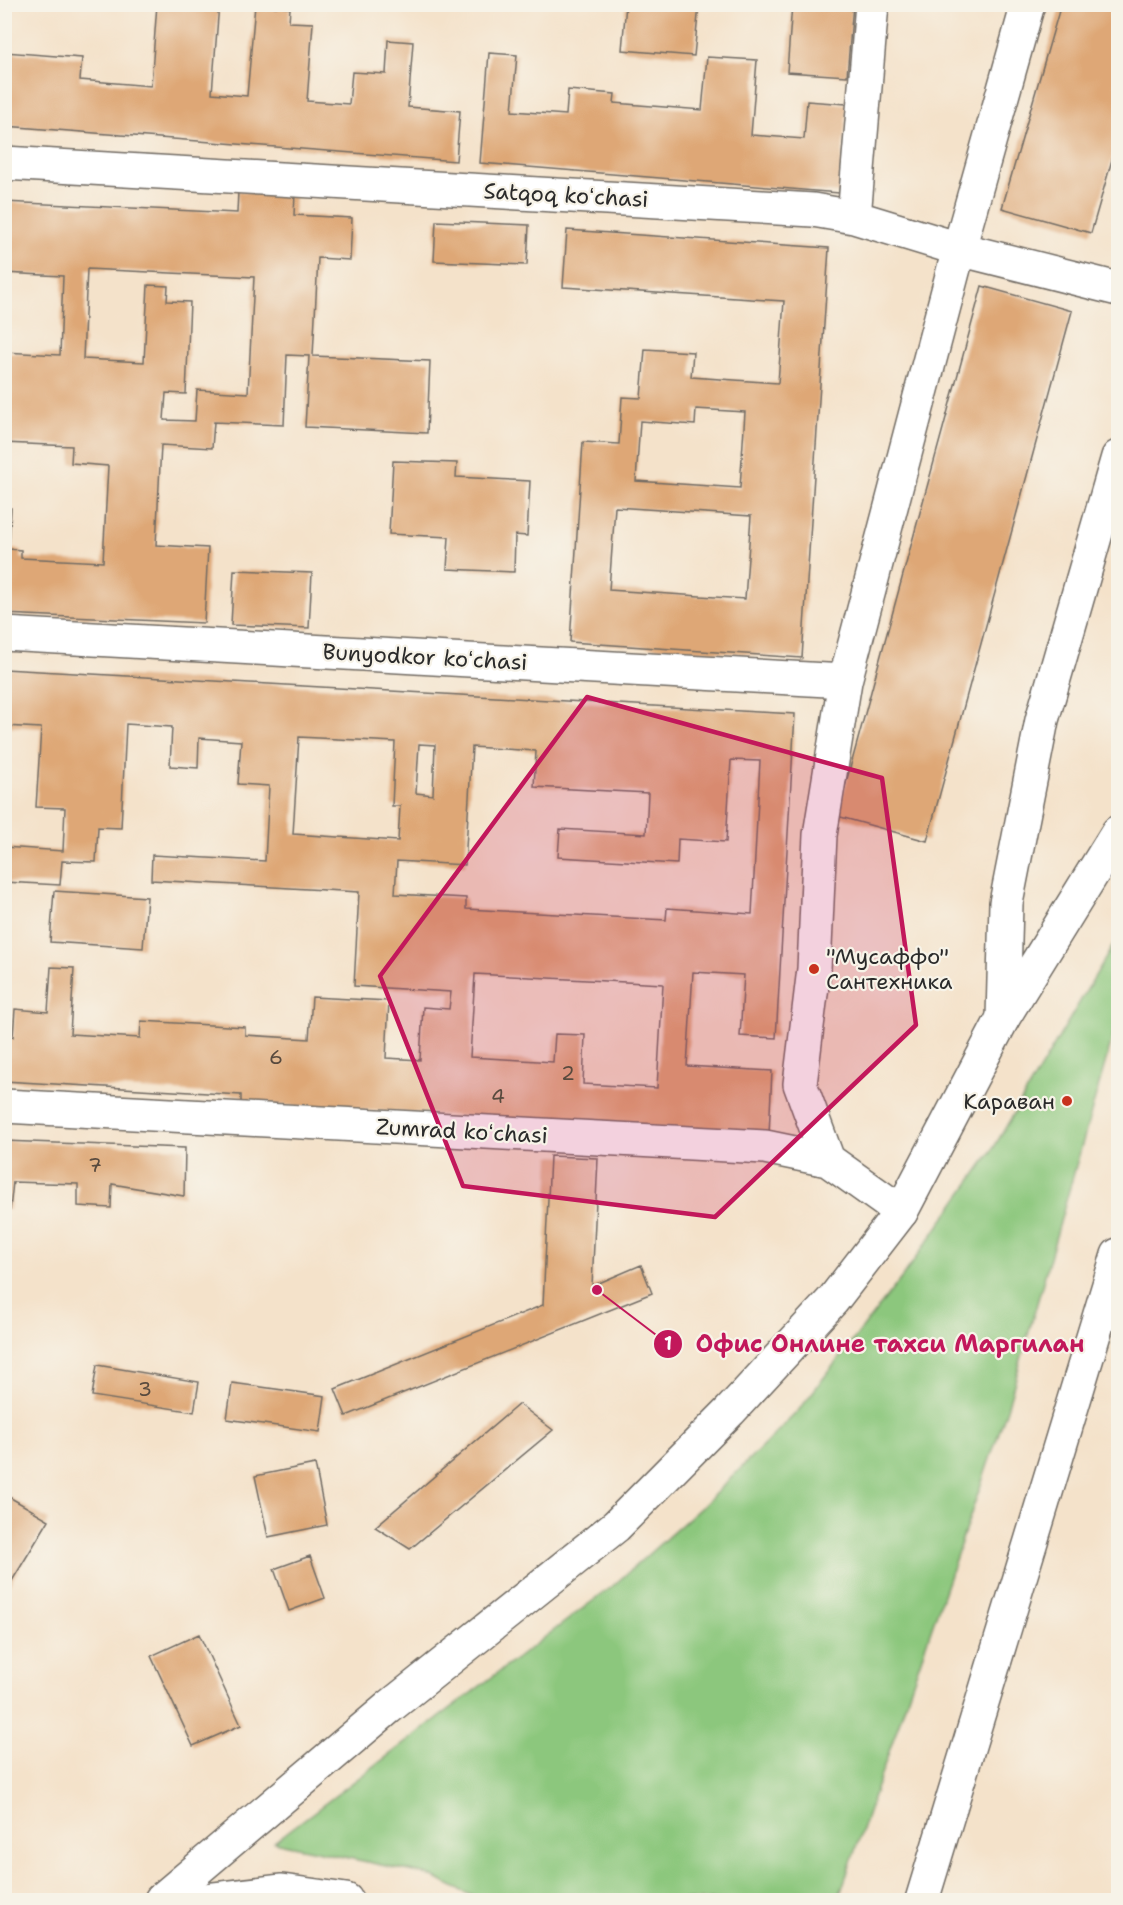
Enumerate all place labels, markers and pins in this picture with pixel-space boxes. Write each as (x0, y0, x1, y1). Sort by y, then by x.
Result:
place label: "Мусаффо" Сантехника (826, 942, 953, 996)
marker: "Мусаффо" Сантехника (807, 962, 821, 976)
place label: Караван (963, 1087, 1055, 1116)
marker: Караван (1060, 1094, 1074, 1108)
callout: Офис Онлине тахси Маргилан (653, 1323, 1096, 1365)

